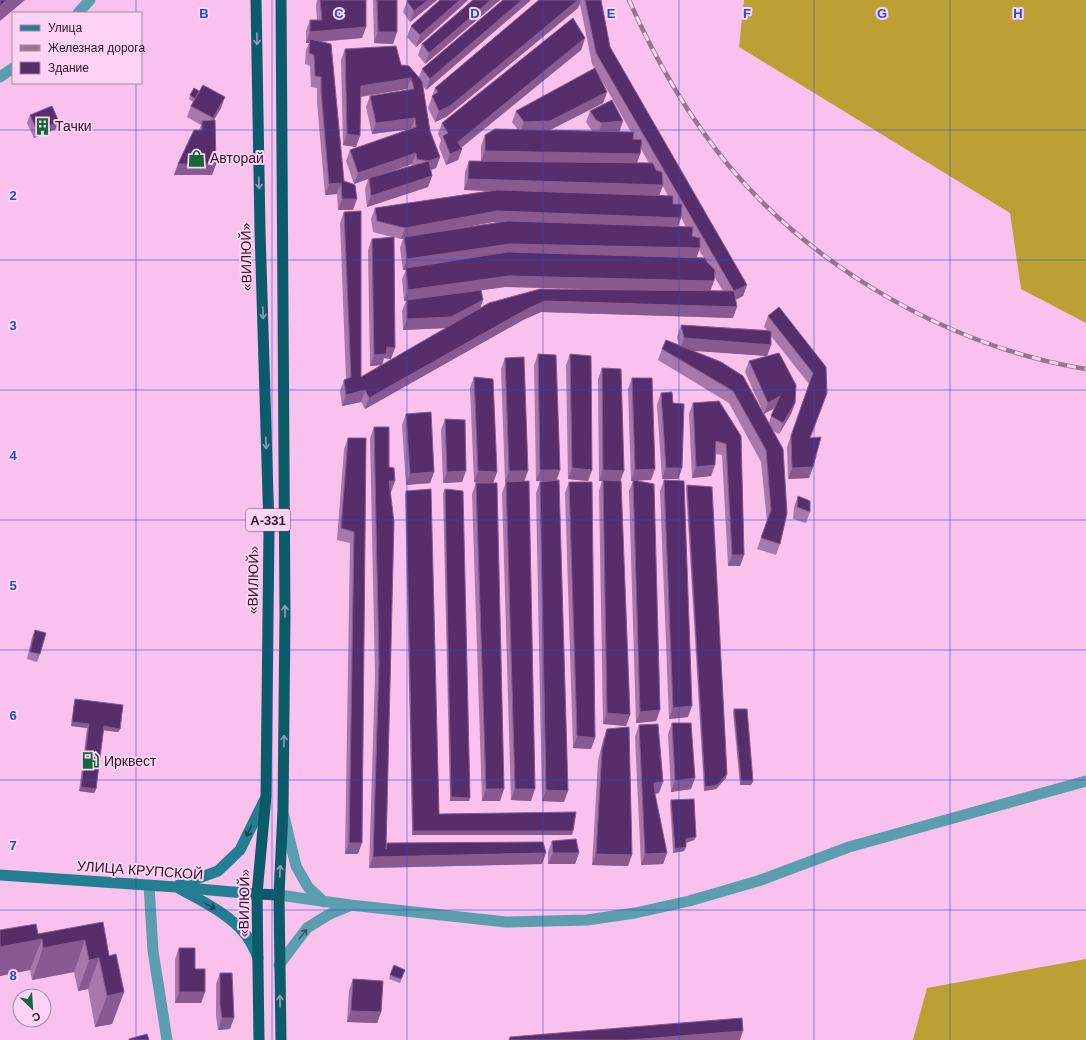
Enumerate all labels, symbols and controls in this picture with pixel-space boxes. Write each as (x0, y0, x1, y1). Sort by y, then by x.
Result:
text: B (199, 6, 209, 21)
text: C (334, 6, 344, 21)
text: D (470, 6, 480, 21)
text: E (607, 6, 616, 21)
text: F (743, 6, 751, 21)
text: G (877, 6, 887, 21)
text: H (1013, 6, 1023, 21)
legend (12, 12, 142, 84)
text: Улица (48, 21, 82, 35)
one-way arrow (253, 32, 261, 45)
text: Железная дорога (48, 41, 145, 55)
text: Здание (48, 61, 89, 75)
building icon: Тачки (32, 116, 52, 136)
place label: Тачки (55, 118, 92, 134)
shop icon: Авторай (187, 148, 207, 168)
place label: Авторай (210, 150, 264, 166)
one-way arrow (256, 176, 263, 189)
text: 2 (9, 188, 17, 203)
street label: «ВИЛЮЙ» (236, 222, 255, 291)
one-way arrow (259, 306, 266, 319)
text: 3 (9, 318, 17, 333)
one-way arrow (262, 436, 270, 449)
text: 4 (9, 448, 17, 463)
road number: А-331 (246, 509, 290, 531)
street label: «ВИЛЮЙ» (243, 545, 262, 614)
text: 5 (9, 578, 17, 593)
one-way arrow (281, 605, 289, 618)
text: 6 (9, 708, 17, 723)
one-way arrow (280, 735, 288, 748)
fuel station icon: Ирквест (81, 751, 101, 771)
place label: Ирквест (104, 753, 157, 769)
one-way arrow (245, 825, 252, 837)
text: 7 (9, 838, 17, 853)
street label: УЛИЦА КРУПСКОЙ (76, 857, 204, 882)
one-way arrow (276, 865, 284, 878)
street label: «ВИЛЮЙ» (234, 868, 253, 937)
one-way arrow (204, 902, 216, 910)
one-way arrow (298, 928, 307, 939)
text: 8 (9, 968, 17, 983)
north arrow (12, 988, 52, 1028)
one-way arrow (276, 995, 284, 1008)
text: С (30, 1010, 42, 1024)

